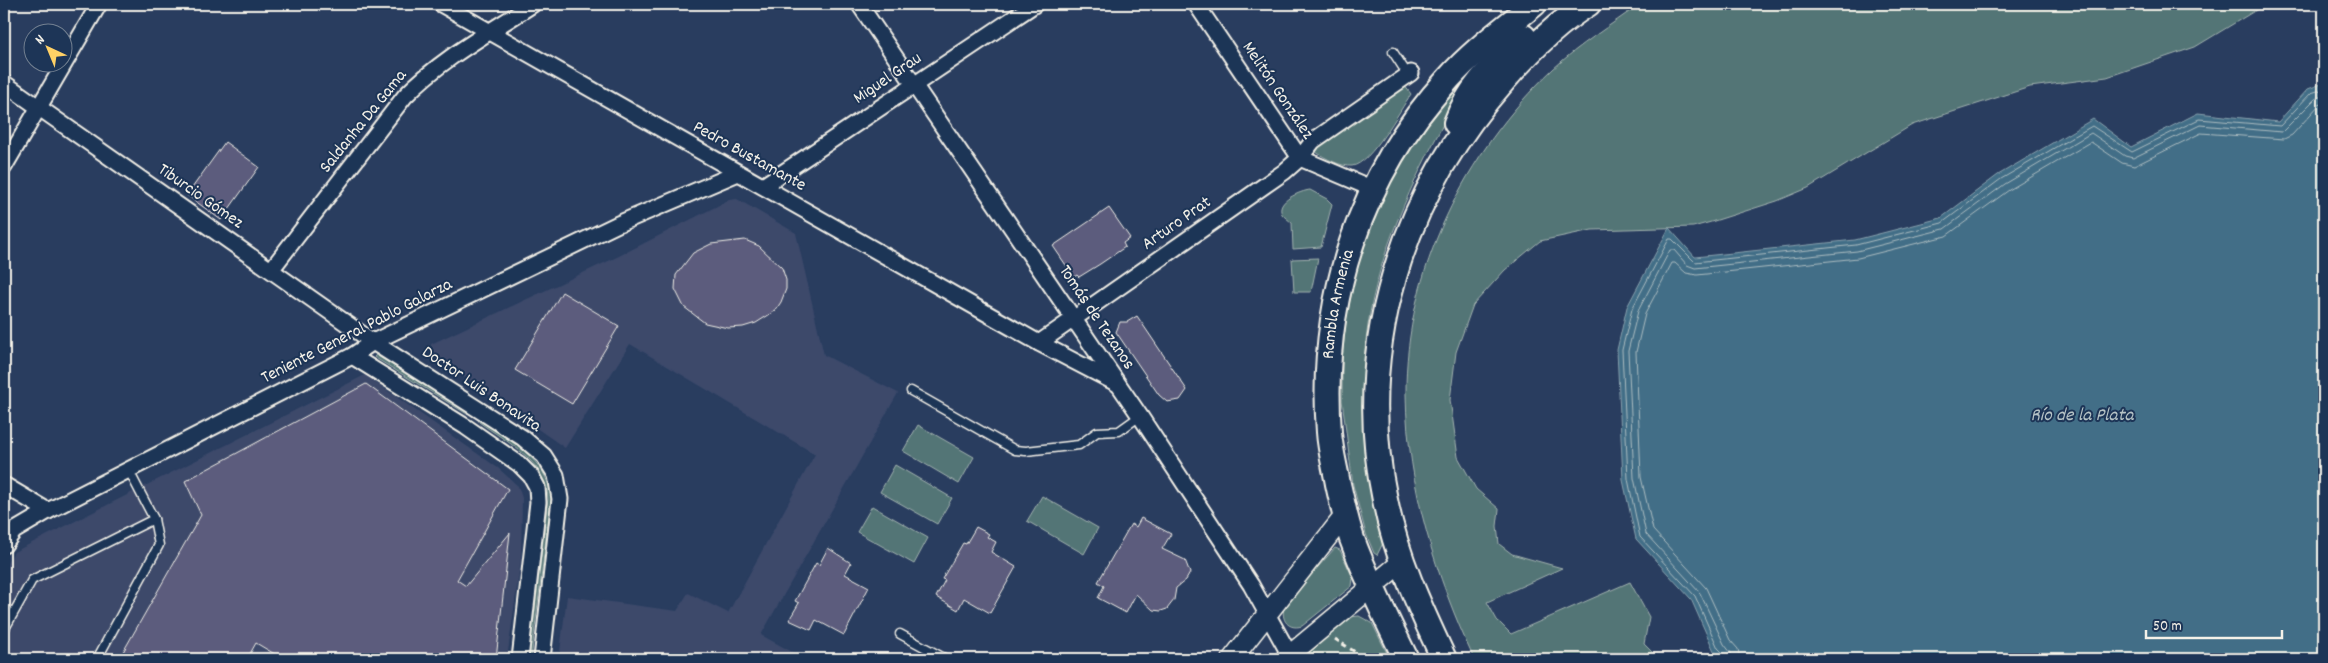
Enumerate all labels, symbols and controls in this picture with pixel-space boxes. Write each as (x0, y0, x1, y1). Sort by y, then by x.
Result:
north arrow (22, 22, 72, 72)
text: N (31, 30, 50, 50)
street label: Melitón González (1235, 37, 1319, 145)
street label: Miguel Grau (849, 47, 927, 111)
street label: Saldanha Da Gama (314, 64, 414, 179)
street label: Pedro Bustamante (688, 116, 810, 199)
street label: Tiburcio Gómez (152, 158, 248, 236)
street label: Arturo Prat (1137, 191, 1217, 257)
street label: Rambla Armenia (1316, 246, 1361, 360)
street label: Tomás de Tezanos (1052, 261, 1140, 375)
street label: Teniente General Pablo Galarza (257, 273, 457, 391)
street label: Doctor Luis Bonavita (416, 341, 546, 440)
water label: Río de la Plata (2031, 403, 2135, 430)
scale bar (2146, 608, 2282, 640)
text: 50 m (2153, 616, 2182, 638)

